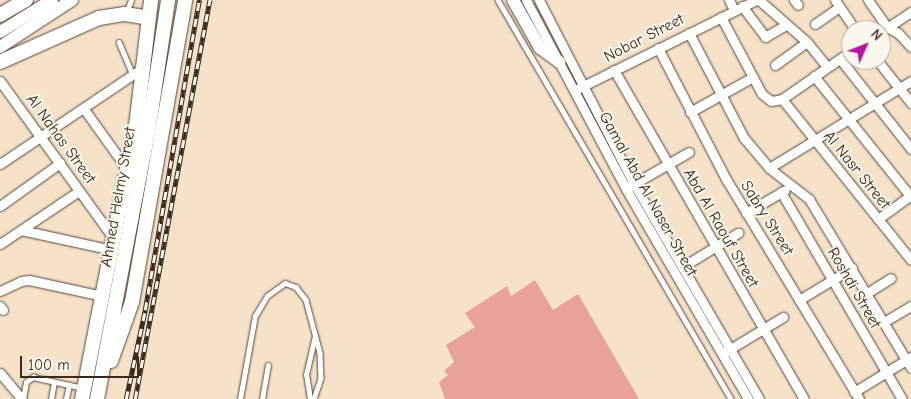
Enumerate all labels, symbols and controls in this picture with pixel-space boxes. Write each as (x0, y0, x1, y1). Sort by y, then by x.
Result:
street label: Nobar Street (601, 10, 687, 66)
north arrow (841, 20, 891, 70)
text: N (867, 26, 886, 44)
street label: Al Nahas Street (22, 91, 100, 187)
street label: Gamal Abd Al Naser Street (595, 108, 701, 280)
street label: Ahmed Helmy Street (96, 125, 140, 269)
street label: Al Nasr Street (820, 127, 894, 213)
street label: Abd Al Raouf Street (679, 165, 763, 291)
street label: Sabry Street (736, 177, 798, 259)
street label: Roshdi Street (823, 244, 885, 332)
scale bar (22, 346, 141, 378)
text: 100 m (28, 356, 70, 374)

